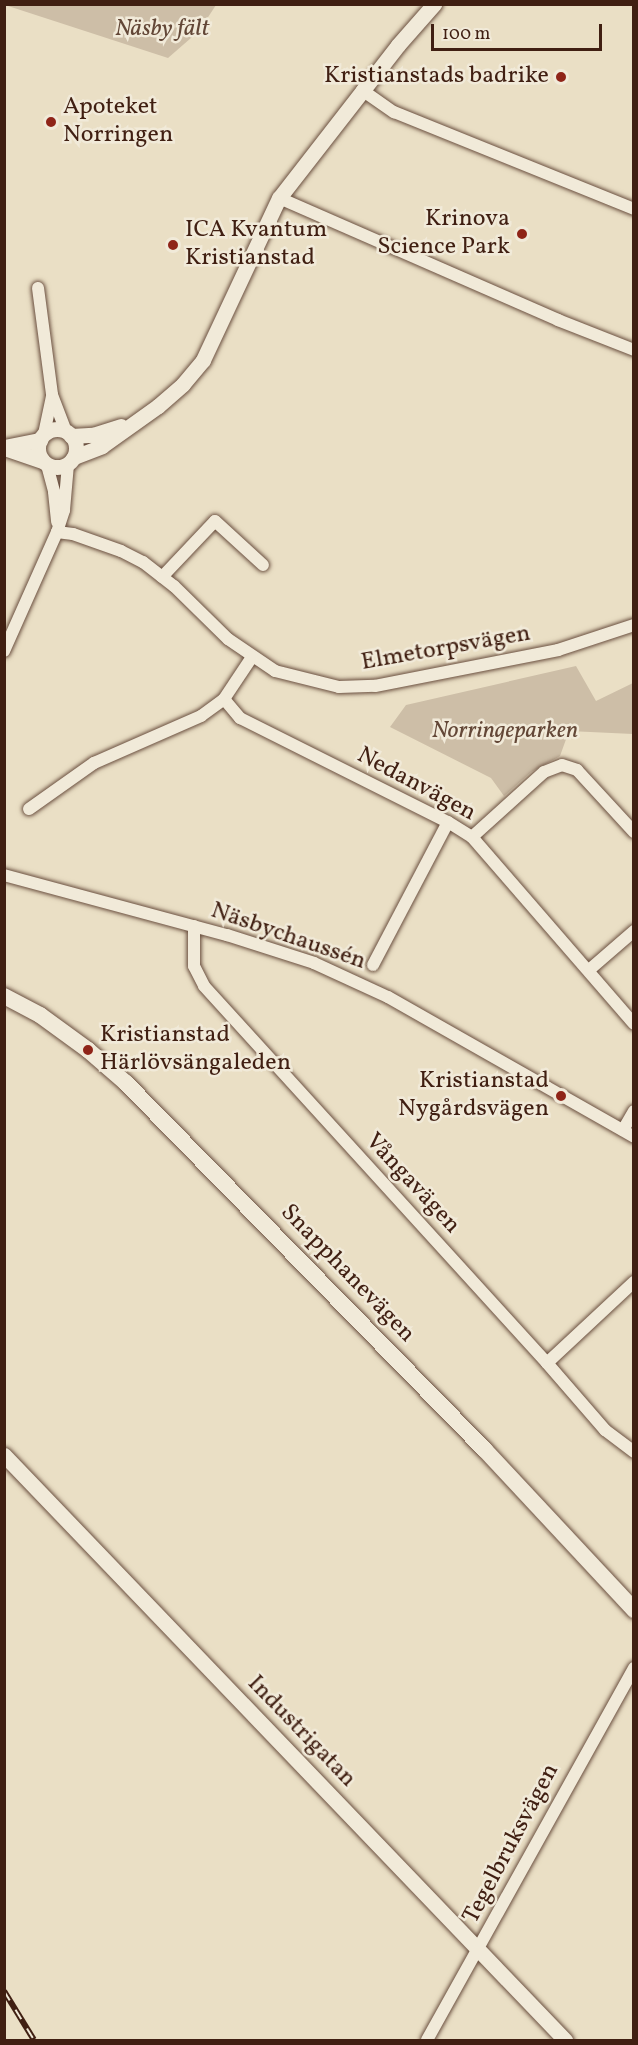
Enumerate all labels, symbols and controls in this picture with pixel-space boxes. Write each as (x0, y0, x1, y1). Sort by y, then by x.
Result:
scale bar (434, 12, 605, 50)
park label: Näsby fält (115, 16, 209, 44)
text: 100 m (442, 22, 491, 47)
place label: Kristianstads badrike (324, 63, 549, 91)
marker: Kristianstads badrike (554, 70, 568, 84)
place label: Apoteket Norringen (63, 94, 173, 150)
marker: Apoteket Norringen (44, 115, 58, 129)
place label: Krinova Science Park (377, 206, 510, 262)
place label: ICA Kvantum Kristianstad (185, 217, 327, 273)
marker: Krinova Science Park (515, 227, 529, 241)
marker: ICA Kvantum Kristianstad (166, 238, 180, 252)
street label: Elmetorpsvägen (359, 620, 533, 678)
park label: Norringeparken (432, 718, 578, 746)
street label: Nedanvägen (352, 742, 480, 828)
street label: Näsbychaussén (207, 897, 369, 977)
place label: Kristianstad Härlövsängaleden (100, 1022, 291, 1078)
marker: Kristianstad Härlövsängaleden (81, 1043, 95, 1057)
place label: Kristianstad Nygårdsvägen (398, 1068, 549, 1124)
marker: Kristianstad Nygårdsvägen (554, 1089, 568, 1103)
street label: Vångavägen (358, 1128, 466, 1240)
street label: Snapphanevägen (274, 1199, 420, 1349)
street label: Industrigatan (240, 1670, 362, 1794)
street label: Tegelbruksvägen (458, 1759, 566, 1929)

